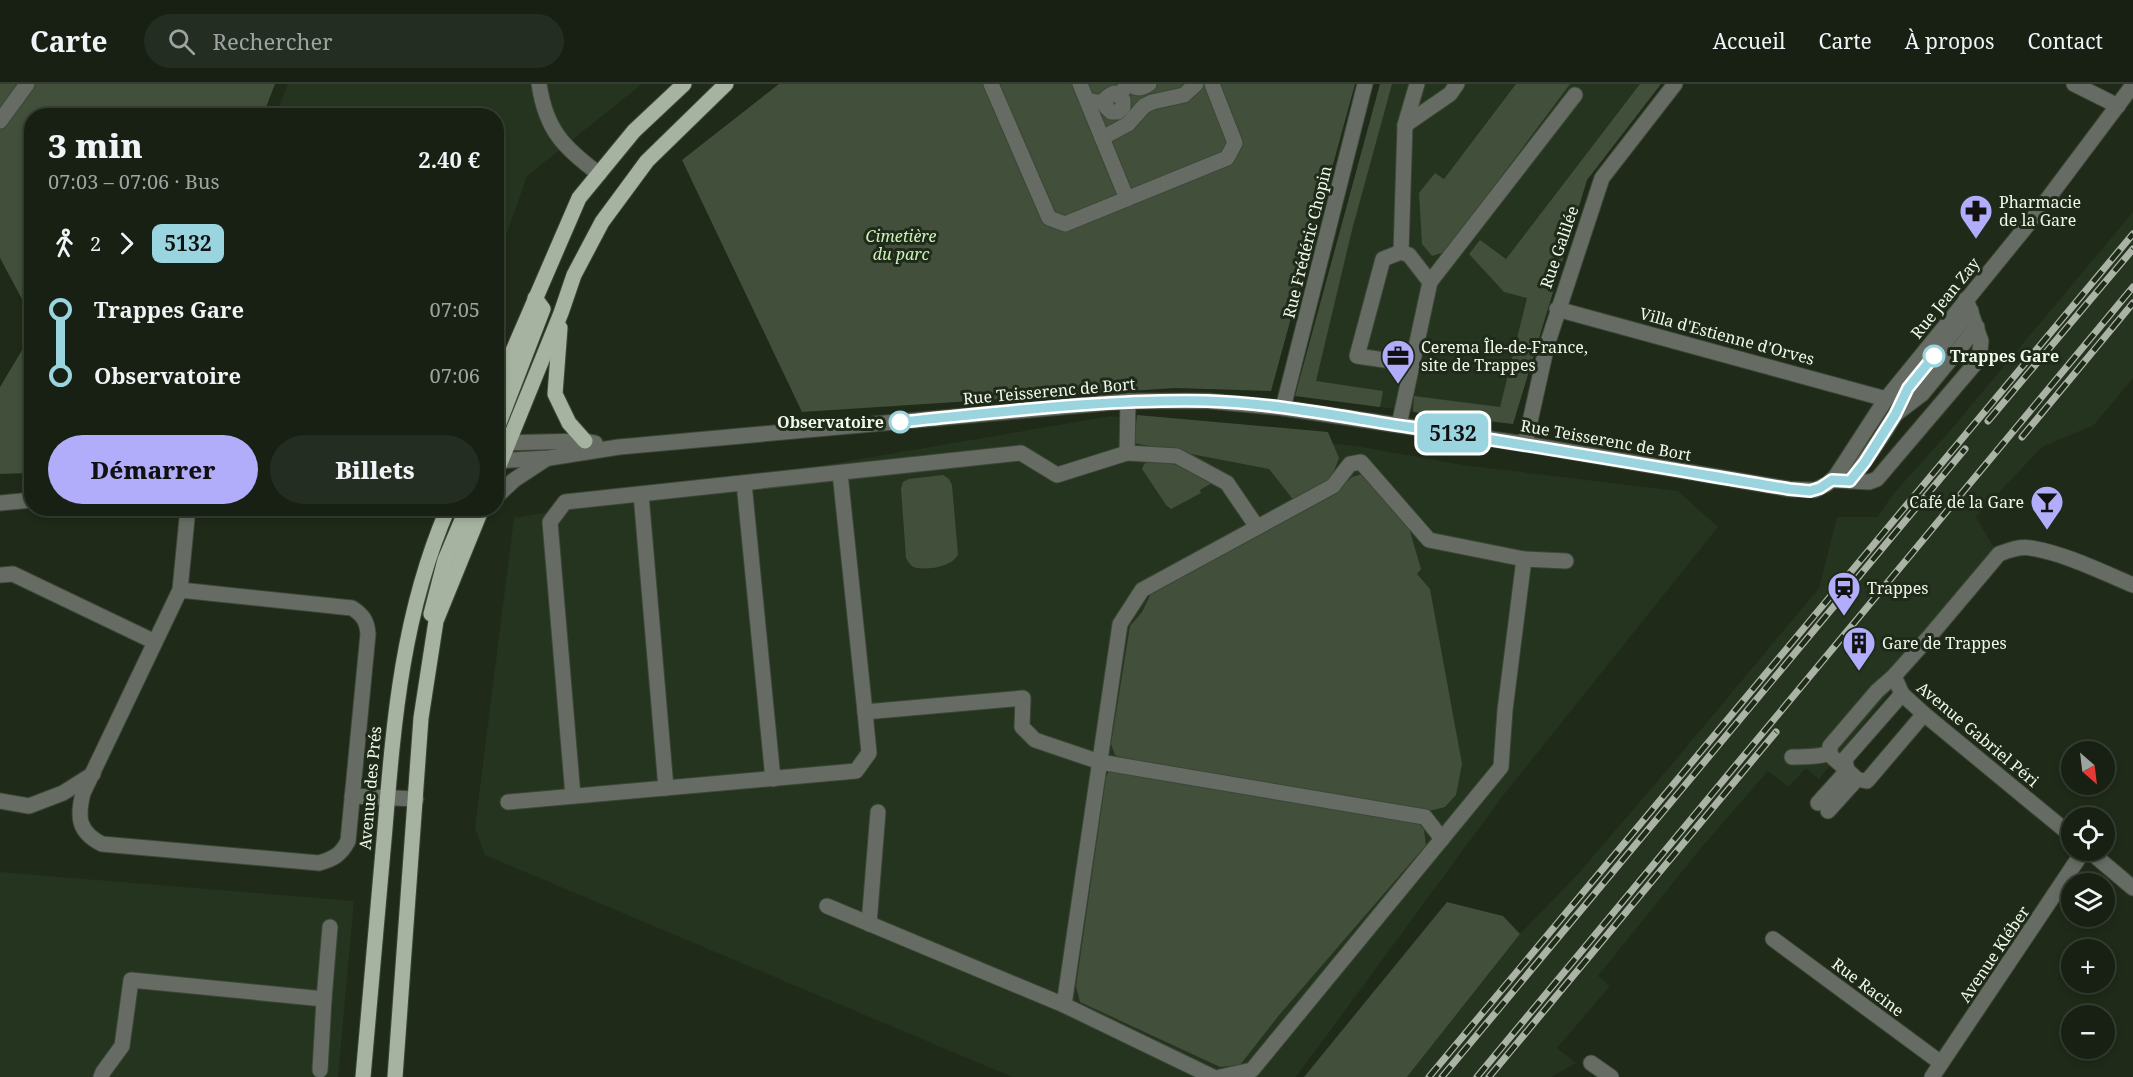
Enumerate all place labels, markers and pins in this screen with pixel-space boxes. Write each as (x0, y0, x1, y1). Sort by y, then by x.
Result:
place label: Pharmacie de la Gare (1999, 191, 2081, 231)
pharmacy icon: Pharmacie de la Gare (1958, 193, 1994, 240)
place label: Cerema Île-de-France, site de Trappes (1421, 336, 1588, 376)
office icon: Cerema Île-de-France, site de Trappes (1380, 338, 1416, 385)
marker: Trappes Gare (1923, 345, 1945, 367)
place label: Trappes Gare (1950, 345, 2059, 367)
place label: Observatoire (777, 411, 884, 433)
marker: Observatoire (889, 411, 911, 433)
bar icon: Café de la Gare (2029, 484, 2065, 531)
place label: Café de la Gare (1909, 491, 2024, 513)
station icon: Trappes (1826, 570, 1862, 617)
place label: Trappes (1867, 577, 1928, 599)
building icon: Gare de Trappes (1841, 625, 1877, 672)
place label: Gare de Trappes (1882, 632, 2007, 654)

